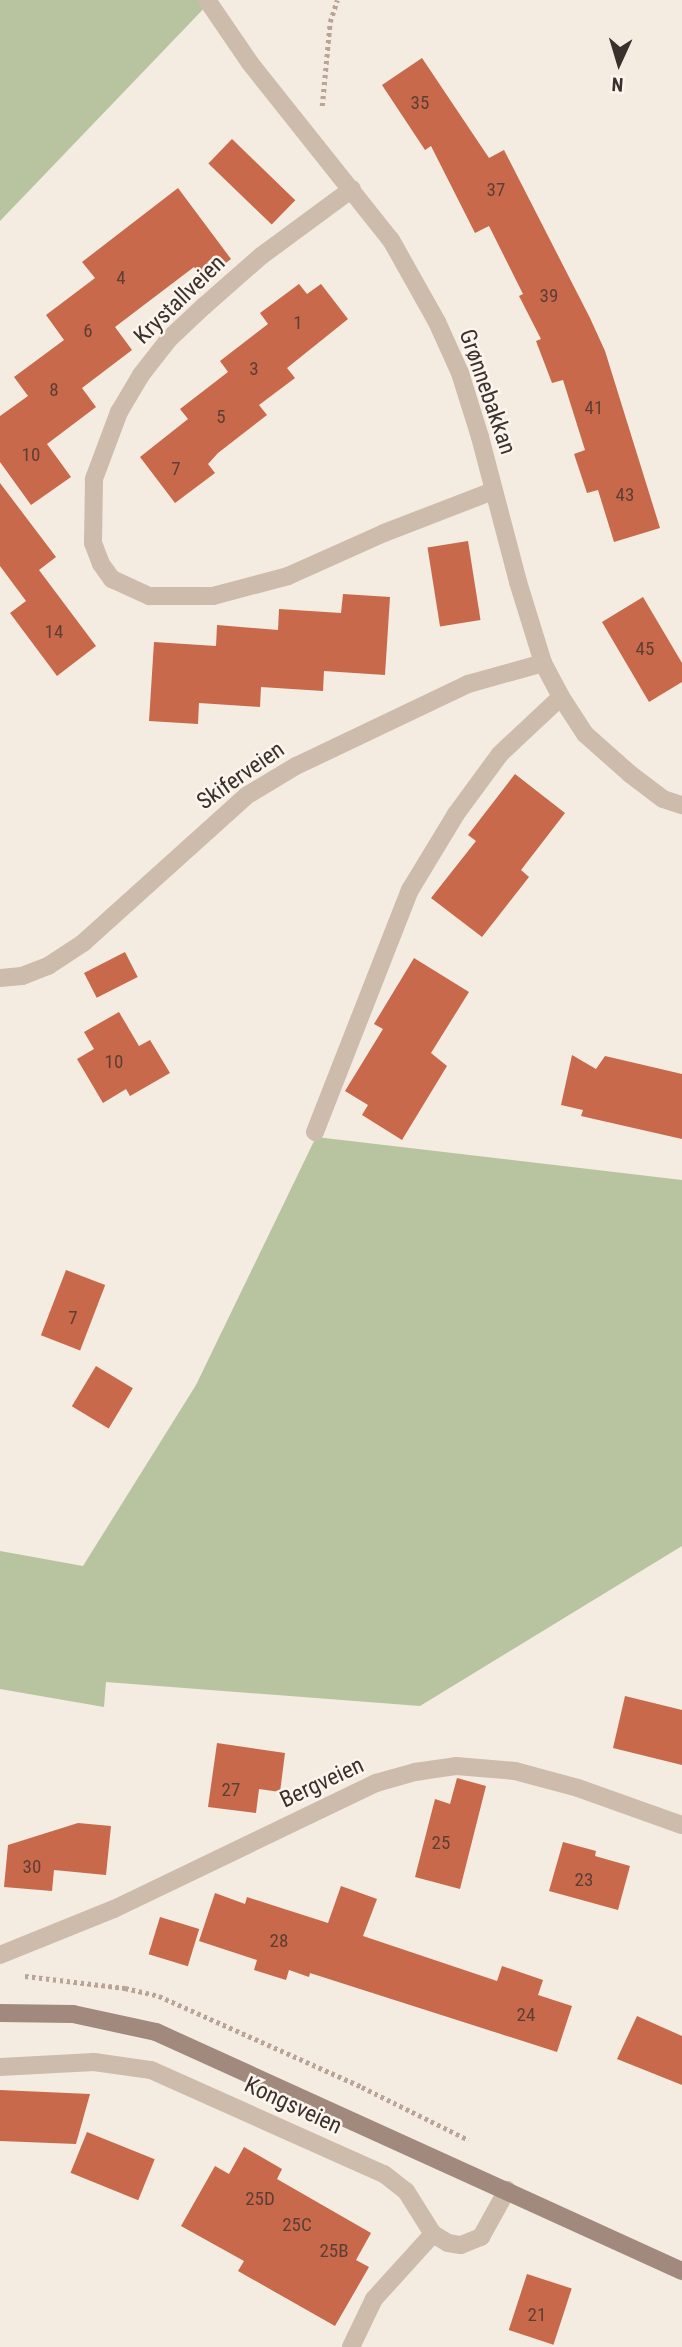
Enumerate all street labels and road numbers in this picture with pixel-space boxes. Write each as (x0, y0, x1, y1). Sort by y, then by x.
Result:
street label: Krystallveien (129, 250, 231, 350)
street label: Grønnebakkan (453, 326, 521, 458)
street label: Skiferveien (192, 736, 290, 816)
street label: Bergveien (276, 1752, 368, 1814)
street label: Kongsveien (240, 2071, 346, 2141)

